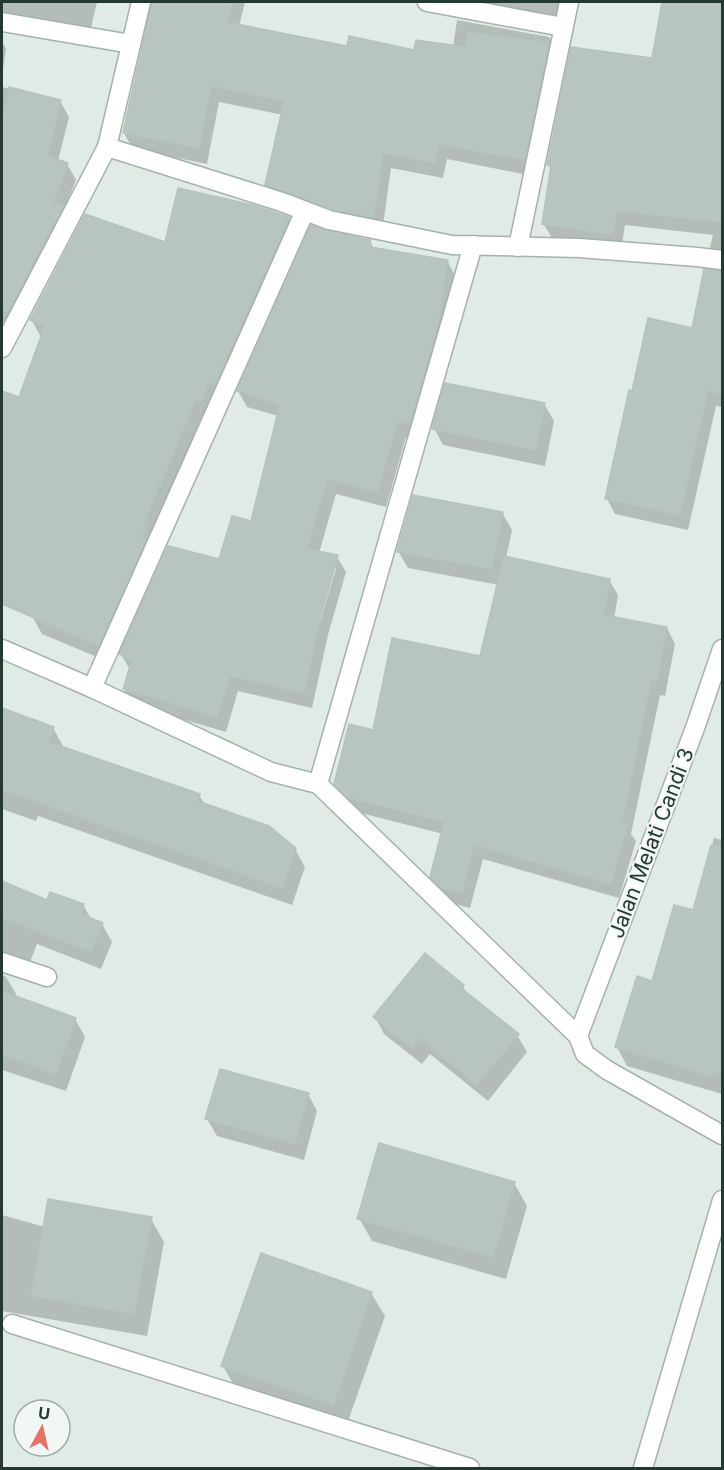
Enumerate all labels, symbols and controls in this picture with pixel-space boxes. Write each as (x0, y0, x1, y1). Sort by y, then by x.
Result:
street label: Jalan Melati Candi 3 (603, 745, 699, 941)
north arrow (12, 1398, 72, 1458)
text: U (37, 1402, 51, 1424)

